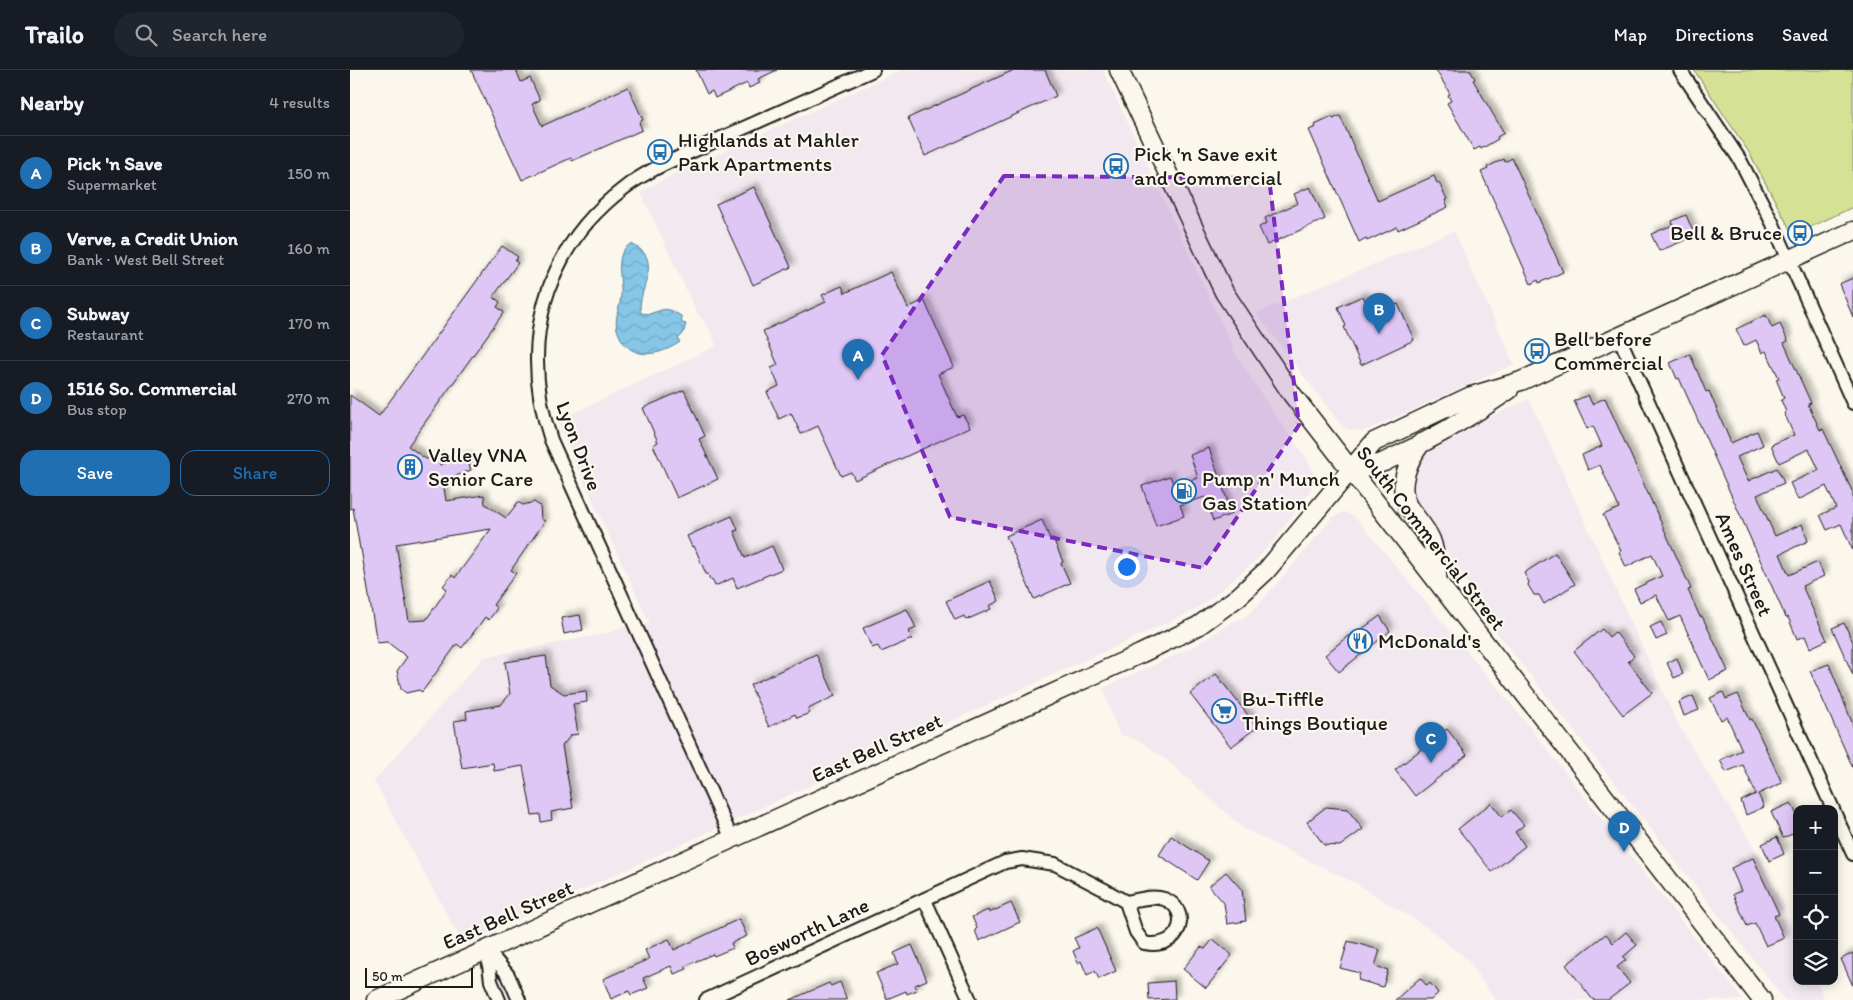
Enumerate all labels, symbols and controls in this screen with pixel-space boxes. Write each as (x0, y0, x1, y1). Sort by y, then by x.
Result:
search box (114, 12, 464, 57)
text: Trailo (25, 20, 84, 49)
icon: search (132, 21, 160, 49)
text: Search here (172, 23, 267, 46)
text: Map (1614, 24, 1647, 46)
text: Directions (1675, 24, 1754, 46)
text: Saved (1782, 24, 1828, 46)
text: Nearby (20, 90, 84, 115)
text: 4 results (269, 93, 330, 112)
place label: Highlands at Mahler Park Apartments (678, 127, 860, 176)
bus stop icon: Highlands at Mahler Park Apartments (647, 139, 673, 165)
place label: Pick 'n Save exit and Commercial (1134, 141, 1282, 190)
text: Pick 'n Save (67, 152, 163, 175)
bus stop icon: Pick 'n Save exit and Commercial (1103, 153, 1129, 179)
text: A (31, 164, 41, 183)
text: 150 m (287, 164, 330, 183)
text: Supermarket (67, 175, 157, 194)
place label: Bell & Bruce (1670, 220, 1782, 245)
bus stop icon: Bell & Bruce (1787, 220, 1813, 246)
text: Verve, a Credit Union (67, 227, 238, 250)
text: B (31, 239, 41, 258)
text: 160 m (287, 239, 330, 258)
text: Bank · West Bell Street (67, 250, 224, 269)
pin: B (1363, 293, 1395, 334)
text: Subway (67, 302, 129, 325)
text: C (31, 314, 41, 333)
text: 170 m (288, 314, 330, 333)
text: Restaurant (67, 325, 144, 344)
place label: Bell before Commercial (1554, 326, 1663, 375)
bus stop icon: Bell before Commercial (1524, 338, 1550, 364)
pin: A (842, 339, 874, 380)
text: 1516 So. Commercial (67, 377, 237, 400)
text: D (31, 389, 41, 408)
text: 270 m (287, 389, 330, 408)
street label: Lyon Drive (551, 398, 608, 494)
text: Bus stop (67, 400, 127, 419)
street label: South Commercial Street (1352, 440, 1511, 635)
place label: Valley VNA Senior Care (428, 442, 533, 491)
button: Save (20, 450, 170, 496)
button: Share (180, 450, 330, 496)
building icon: Valley VNA Senior Care (397, 454, 423, 480)
place label: Pump n' Munch Gas Station (1202, 466, 1340, 515)
fuel station icon: Pump n' Munch Gas Station (1171, 478, 1197, 504)
street label: Ames Street (1710, 508, 1779, 620)
your location (1114, 554, 1140, 580)
restaurant icon: McDonald's (1347, 628, 1373, 654)
place label: McDonald's (1378, 628, 1481, 653)
place label: Bu-Tiffle Things Boutique (1242, 686, 1388, 735)
supermarket icon: Bu-Tiffle Things Boutique (1211, 698, 1237, 724)
street label: East Bell Street (808, 708, 946, 788)
pin: C (1415, 722, 1447, 763)
map controls (1793, 805, 1838, 985)
button: + (1793, 805, 1838, 850)
pin: D (1608, 811, 1640, 852)
button: − (1793, 850, 1838, 895)
street label: East Bell Street (439, 875, 577, 955)
street label: Bosworth Lane (741, 892, 873, 971)
button: locate (1793, 895, 1838, 940)
button: layers (1793, 940, 1838, 985)
scale bar (365, 965, 472, 988)
text: 50 m (372, 968, 403, 985)

